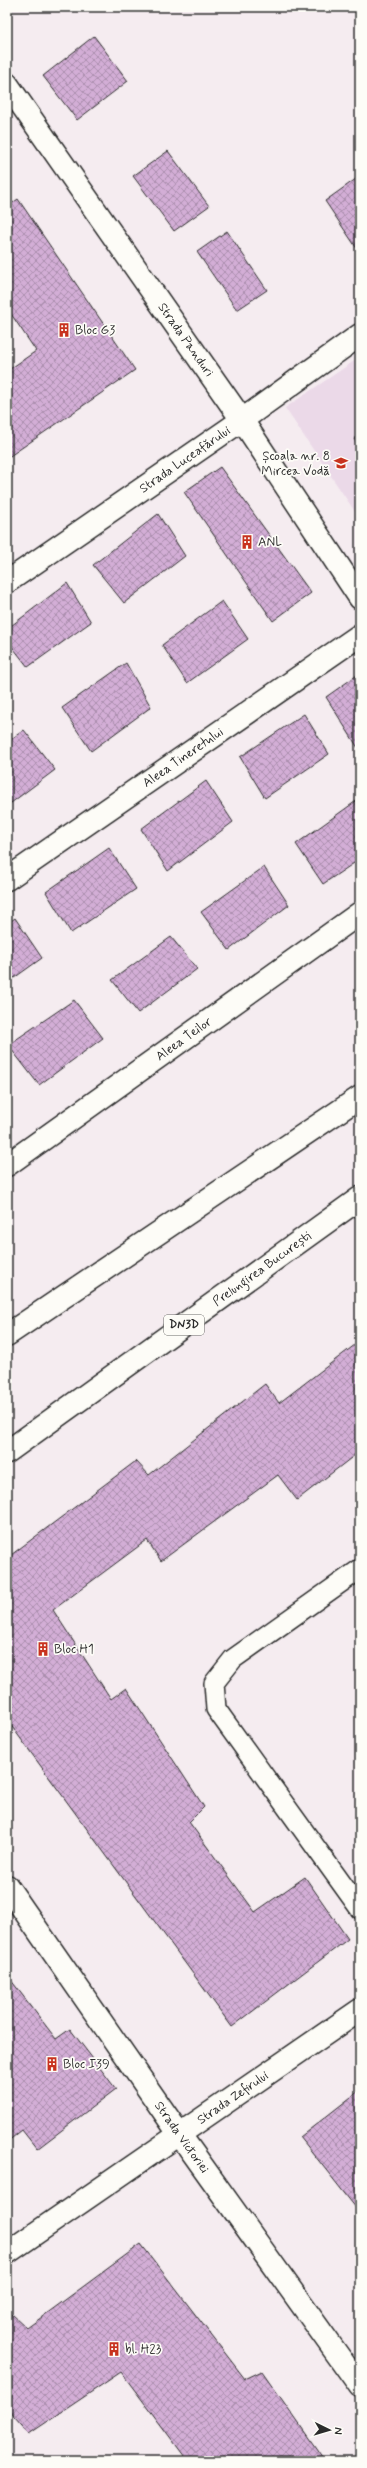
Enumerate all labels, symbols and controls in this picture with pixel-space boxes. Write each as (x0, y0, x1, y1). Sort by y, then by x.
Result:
street label: Strada Panduri (154, 299, 218, 380)
building icon: Bloc G3 (56, 322, 72, 338)
place label: Bloc G3 (75, 322, 115, 339)
street label: Strada Luceafărului (136, 422, 234, 497)
place label: Școala nr. 8 Mircea Vodă (261, 448, 330, 480)
school or university icon: Școala nr. 8 Mircea Vodă (333, 455, 349, 471)
building icon: ANL (239, 534, 255, 550)
place label: ANL (258, 534, 282, 551)
street label: Aleea Tineretului (139, 723, 227, 791)
street label: Aleea Teilor (152, 1013, 216, 1065)
street label: Prelungirea București (209, 1227, 314, 1310)
road number: DN3D (164, 1315, 204, 1335)
building icon: Bloc H1 (35, 1641, 51, 1657)
place label: Bloc H1 (54, 1641, 94, 1658)
building icon: Bloc I39 (44, 2056, 60, 2072)
place label: Bloc I39 (63, 2056, 110, 2073)
street label: Strada Zefirului (194, 2067, 272, 2128)
street label: Strada Victoriei (151, 2098, 213, 2177)
building icon: bl. H23 (106, 2341, 122, 2357)
place label: bl. H23 (125, 2341, 162, 2358)
north arrow (309, 2410, 349, 2450)
text: N (331, 2427, 345, 2435)

